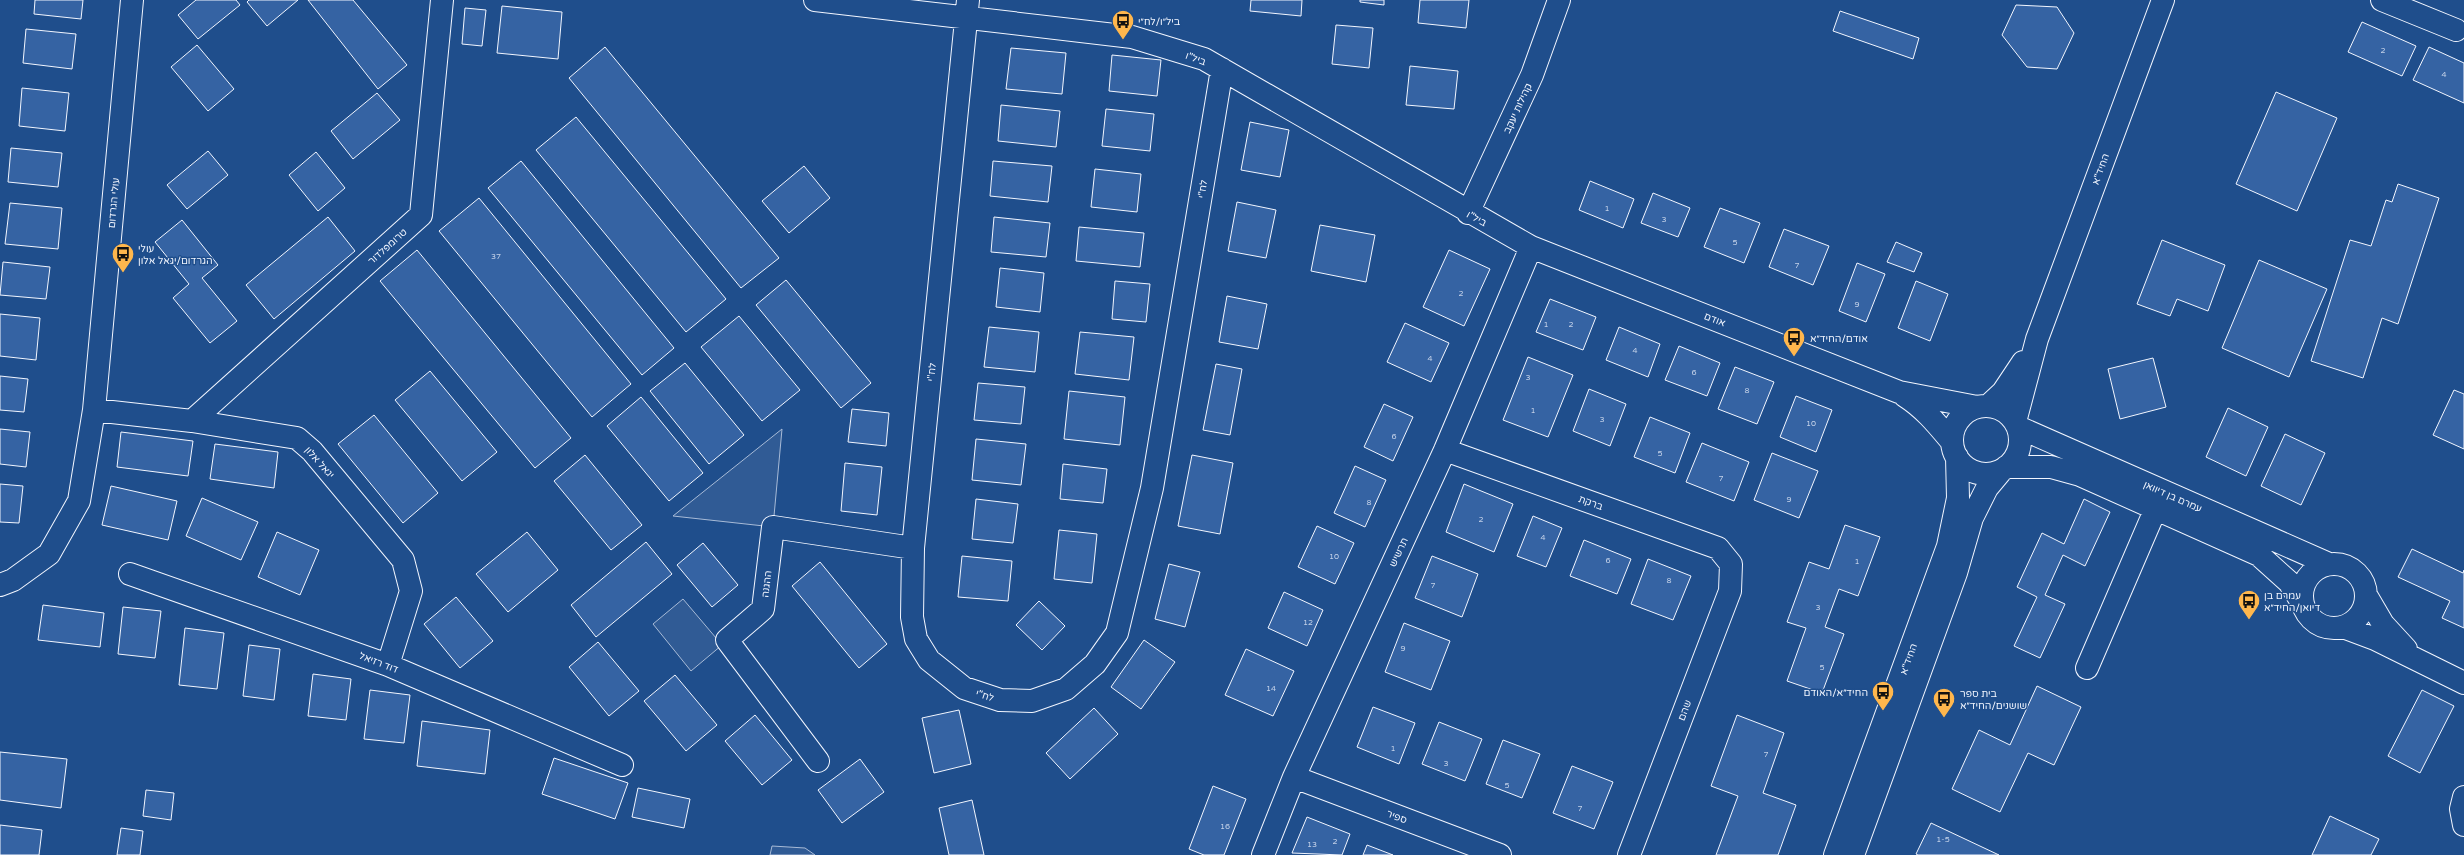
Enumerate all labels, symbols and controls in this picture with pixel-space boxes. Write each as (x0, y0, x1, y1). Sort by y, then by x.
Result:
bus stop icon: ביל״ו/לח״י (1110, 8, 1136, 41)
place label: ביל״ו/לח״י (1138, 16, 1181, 28)
house number: 2 (2380, 46, 2386, 55)
street label: ביל"ו (1184, 50, 1208, 68)
house number: 4 (2441, 70, 2447, 79)
street label: קהילות יעקב (1501, 81, 1535, 136)
street label: החיד"א (2090, 152, 2112, 187)
street label: עולי הגרדום (106, 177, 122, 229)
street label: לח"י (1196, 179, 1210, 199)
house number: 1 (1604, 204, 1610, 213)
street label: ביל"ו (1464, 209, 1489, 230)
house number: 3 (1661, 215, 1667, 224)
street label: טרומפלדור (366, 226, 410, 267)
house number: 5 (1732, 238, 1738, 247)
bus stop icon: עולי הגרדום/יגאל אלון (110, 241, 136, 274)
place label: עולי הגרדום/יגאל אלון (138, 243, 213, 267)
house number: 37 (491, 252, 501, 261)
house number: 7 (1794, 261, 1800, 270)
house number: 2 (1458, 289, 1464, 298)
house number: 9 (1854, 300, 1860, 309)
street label: אודם (1702, 310, 1727, 330)
house number: 1 (1543, 320, 1549, 329)
house number: 2 (1568, 320, 1574, 329)
bus stop icon: אודם/החיד״א (1781, 325, 1807, 358)
place label: אודם/החיד״א (1810, 333, 1868, 345)
house number: 4 (1632, 346, 1638, 355)
house number: 4 (1427, 354, 1433, 363)
street label: לח"י (925, 362, 939, 382)
house number: 6 (1691, 368, 1697, 377)
house number: 3 (1525, 373, 1531, 382)
house number: 8 (1744, 386, 1750, 395)
house number: 1 (1530, 406, 1536, 415)
house number: 3 (1599, 415, 1605, 424)
house number: 10 (1806, 419, 1816, 428)
house number: 6 (1391, 432, 1397, 441)
street label: יגאל אלון (302, 444, 337, 481)
house number: 5 (1657, 449, 1663, 458)
house number: 7 (1718, 474, 1724, 483)
street label: עמרם בן דיוואן (2142, 479, 2204, 515)
street label: ברקת (1577, 493, 1605, 513)
house number: 9 (1786, 495, 1792, 504)
house number: 8 (1366, 498, 1372, 507)
house number: 2 (1478, 515, 1484, 524)
house number: 4 (1540, 533, 1546, 542)
street label: תרשיש (1387, 536, 1411, 569)
house number: 10 (1329, 552, 1339, 561)
house number: 6 (1605, 556, 1611, 565)
house number: 1 (1854, 557, 1860, 566)
street label: ההגנה (759, 570, 775, 598)
house number: 8 (1666, 576, 1672, 585)
house number: 7 (1430, 581, 1436, 590)
bus stop icon: עמרם בן דיואן/החיד״א (2236, 588, 2262, 621)
place label: עמרם בן דיואן/החיד״א (2264, 590, 2320, 614)
house number: 3 (1815, 603, 1821, 612)
house number: 12 (1303, 618, 1313, 627)
street label: החיד"א (1898, 642, 1920, 677)
house number: 9 (1400, 644, 1406, 653)
street label: דוד רזיאל (357, 650, 400, 676)
house number: 5 (1819, 663, 1825, 672)
bus stop icon: החיד״א/האודם (1870, 679, 1896, 712)
house number: 14 (1266, 684, 1276, 693)
bus stop icon: בית ספר שושנים/החיד״א (1931, 686, 1957, 719)
street label: לח"י (974, 687, 995, 705)
place label: החיד״א/האודם (1804, 687, 1868, 699)
place label: בית ספר שושנים/החיד״א (1960, 688, 2027, 712)
street label: שהם (1676, 698, 1694, 722)
house number: 1 (1390, 744, 1396, 753)
house number: 7 (1763, 750, 1769, 759)
house number: 3 (1443, 759, 1449, 768)
house number: 5 (1504, 781, 1510, 790)
house number: 7 (1577, 804, 1583, 813)
street label: ספיר (1385, 808, 1409, 826)
house number: 16 (1220, 822, 1230, 831)
house number: 1-5 (1936, 835, 1950, 844)
house number: 2 (1332, 837, 1338, 846)
house number: 13 (1307, 840, 1317, 849)

